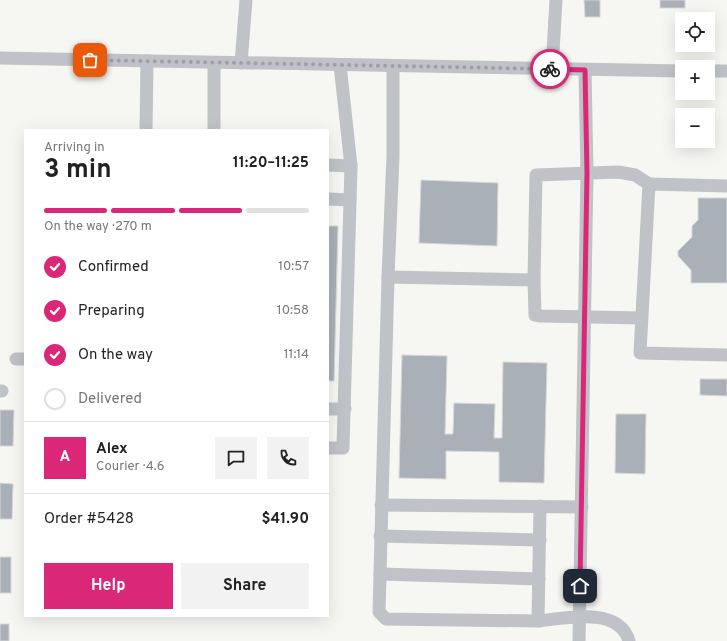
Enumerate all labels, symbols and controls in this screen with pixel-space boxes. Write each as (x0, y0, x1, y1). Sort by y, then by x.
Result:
map controls (675, 12, 715, 148)
button: locate (675, 12, 715, 52)
pin (73, 43, 107, 77)
icon: bag (79, 49, 101, 71)
courier (530, 49, 570, 89)
icon: bike (539, 58, 561, 80)
button: + (675, 60, 715, 100)
button: − (675, 108, 715, 148)
text: Arriving in (44, 140, 105, 156)
text: 3 min (44, 154, 112, 187)
text: 11:20–11:25 (233, 154, 309, 173)
text: On the way · 270 m (44, 219, 152, 235)
icon: check (44, 256, 66, 278)
text: Confirmed (78, 258, 149, 277)
text: 10:57 (278, 259, 309, 275)
icon: check (44, 300, 66, 322)
text: Preparing (78, 302, 145, 321)
text: 10:58 (277, 303, 309, 319)
icon: check (44, 344, 66, 366)
text: On the way (78, 346, 153, 365)
text: 11:14 (284, 347, 309, 363)
text: Delivered (78, 390, 142, 409)
button: chat (215, 437, 257, 479)
button: phone (267, 437, 309, 479)
text: Alex (96, 440, 128, 459)
text: A (60, 448, 70, 467)
text: Courier · 4.6 (96, 459, 164, 475)
text: Order #5428 (44, 510, 134, 529)
text: $41.90 (261, 510, 309, 529)
button: Help (44, 563, 173, 609)
button: Share (181, 563, 309, 609)
pin (563, 569, 597, 603)
icon: home (569, 575, 591, 597)

